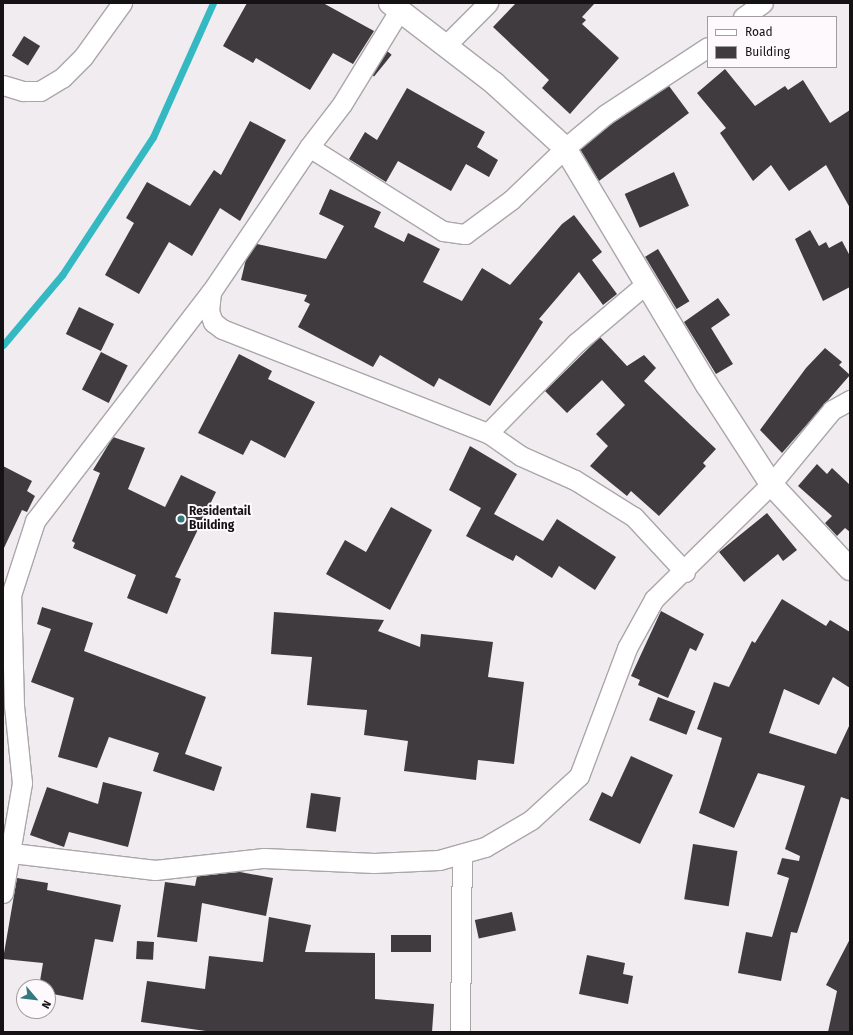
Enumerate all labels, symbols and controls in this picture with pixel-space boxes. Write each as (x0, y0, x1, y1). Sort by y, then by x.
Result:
legend (707, 16, 837, 68)
text: Road (745, 25, 773, 39)
text: Building (745, 45, 790, 59)
place label: Residentail Building (189, 505, 251, 533)
marker: Residentail Building (176, 514, 186, 524)
north arrow (16, 979, 56, 1019)
text: N (39, 998, 54, 1011)

